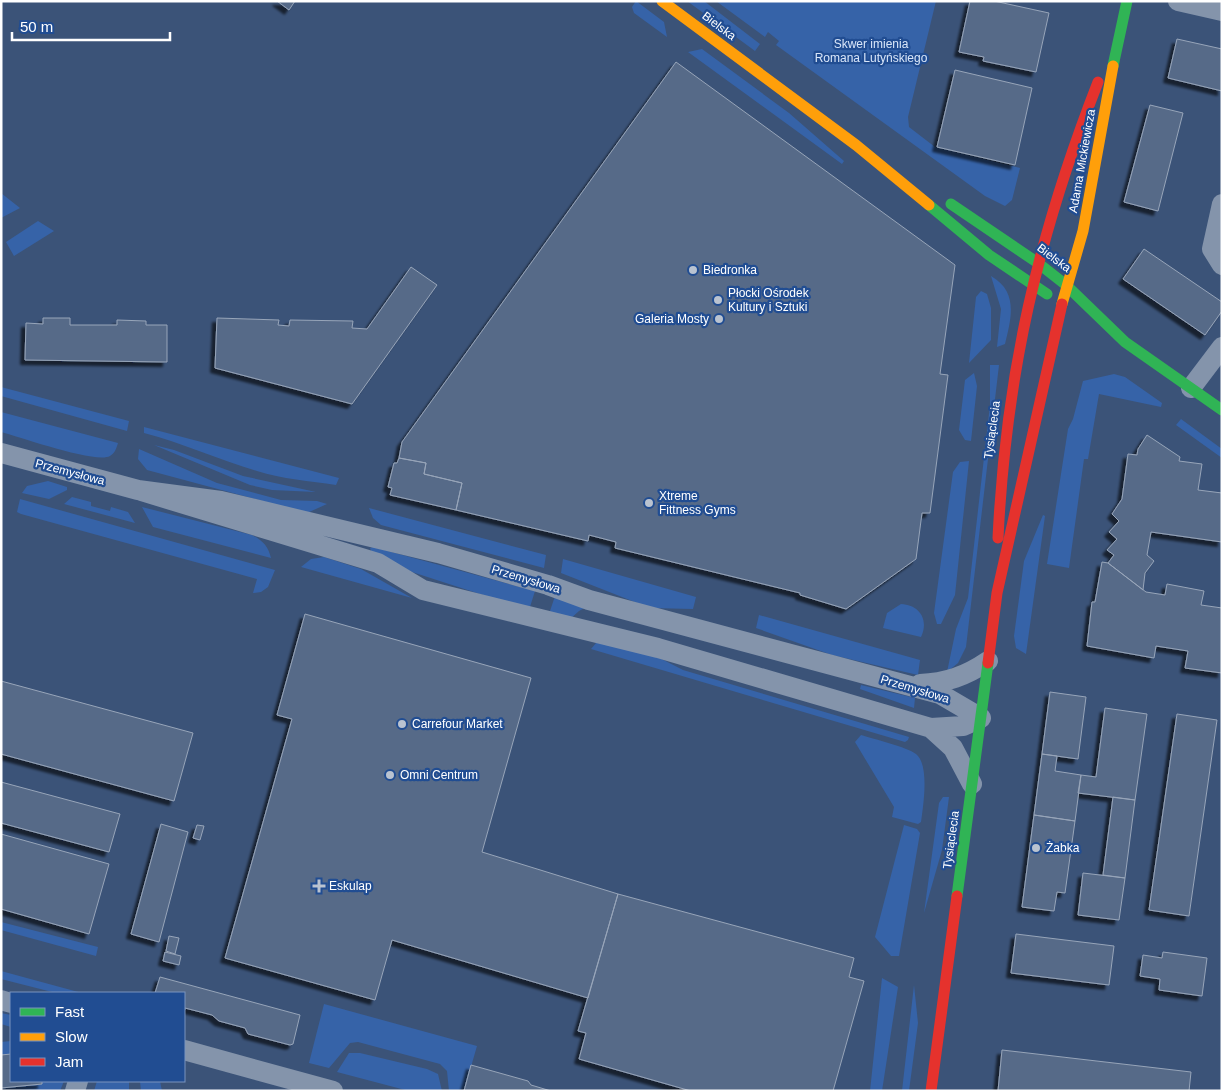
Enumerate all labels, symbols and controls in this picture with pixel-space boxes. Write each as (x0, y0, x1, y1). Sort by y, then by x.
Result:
street label: Bielska (699, 9, 739, 43)
scale bar (12, 10, 170, 42)
text: 50 m (20, 18, 53, 35)
park label: Skwer imienia Romana Lutyńskiego (815, 37, 928, 65)
street label: Adama Mickiewicza (1066, 108, 1098, 214)
street label: Bielska (1034, 241, 1074, 275)
place label: Biedronka (703, 263, 757, 277)
marker: Biedronka (687, 264, 699, 276)
place label: Płocki Ośrodek Kultury i Sztuki (728, 286, 810, 314)
marker: Płocki Ośrodek Kultury i Sztuki (712, 294, 724, 306)
place label: Galeria Mosty (635, 312, 709, 326)
marker: Galeria Mosty (713, 313, 725, 325)
street label: Tysiąclecia (981, 400, 1003, 460)
street label: Przemysłowa (34, 456, 107, 488)
place label: Xtreme Fittness Gyms (659, 489, 736, 517)
marker: Xtreme Fittness Gyms (643, 497, 655, 509)
street label: Przemysłowa (490, 562, 562, 596)
street label: Przemysłowa (879, 672, 951, 706)
place label: Carrefour Market (412, 717, 503, 731)
marker: Carrefour Market (396, 718, 408, 730)
place label: Omni Centrum (400, 768, 478, 782)
marker: Omni Centrum (384, 769, 396, 781)
street label: Tysiąclecia (940, 810, 962, 870)
place label: Żabka (1046, 841, 1080, 855)
marker: Żabka (1030, 842, 1042, 854)
place label: Eskulap (329, 879, 372, 893)
marker: Eskulap (313, 880, 325, 892)
legend (10, 992, 185, 1082)
text: Fast (55, 1003, 85, 1020)
text: Slow (55, 1028, 88, 1045)
text: Jam (55, 1053, 83, 1070)

